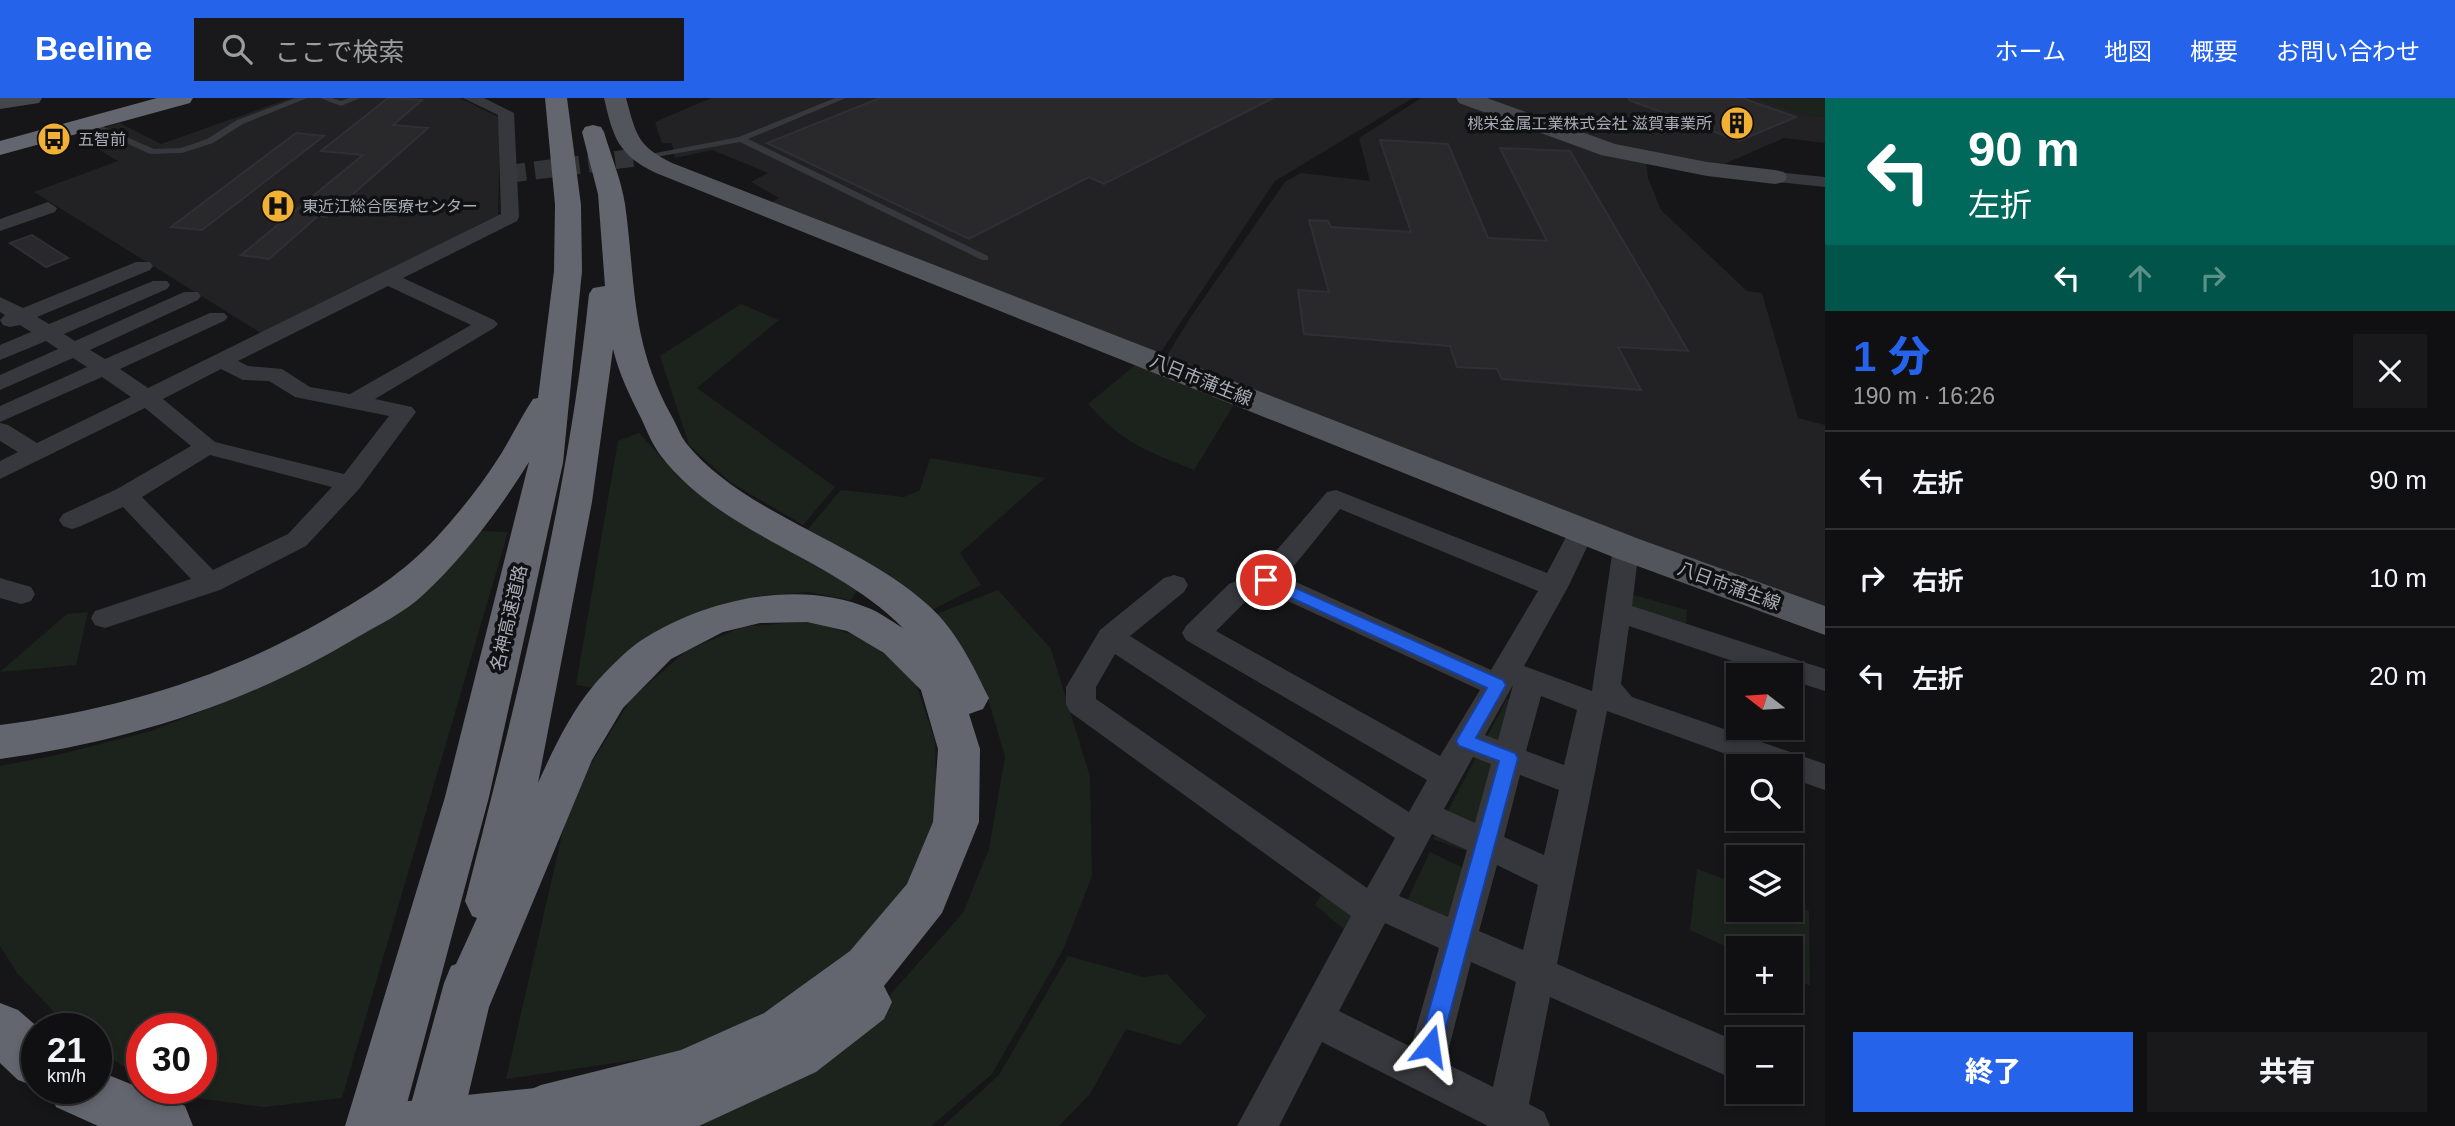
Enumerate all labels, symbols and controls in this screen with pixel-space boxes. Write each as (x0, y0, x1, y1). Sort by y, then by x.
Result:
search box (194, 18, 684, 81)
text: Beeline (35, 30, 152, 67)
icon: search (218, 30, 256, 68)
text: ここで検索 (274, 37, 404, 67)
text: ホーム (1995, 38, 2066, 65)
text: 地図 (2104, 38, 2152, 65)
text: 概要 (2190, 38, 2238, 65)
text: お問い合わせ (2276, 38, 2420, 65)
building icon: 桃栄金属工業株式会社 滋賀事業所 (1718, 104, 1756, 142)
place label: 桃栄金属工業株式会社 滋賀事業所 (1468, 115, 1712, 132)
bus stop icon: 五智前 (35, 120, 73, 158)
text: 90 m (1968, 122, 2080, 176)
icon: left (1853, 126, 1944, 217)
place label: 五智前 (78, 131, 126, 148)
hospital icon: 東近江総合医療センター (259, 187, 297, 225)
text: 左折 (1968, 187, 2032, 223)
place label: 東近江総合医療センター (302, 198, 478, 215)
icon: left (2048, 259, 2086, 297)
icon: ahead (2121, 259, 2159, 297)
icon: right (2194, 259, 2232, 297)
text: 1 分 (1853, 333, 1930, 380)
button: close (2353, 334, 2427, 408)
street label: 八日市蒲生線 (1147, 350, 1255, 410)
text: 190 m · 16:26 (1853, 383, 1995, 409)
icon: left (1853, 461, 1891, 499)
text: 90 m (2369, 465, 2427, 495)
text: 左折 (1912, 468, 1964, 498)
pin (1236, 550, 1296, 610)
street label: 八日市蒲生線 (1675, 558, 1783, 614)
icon: right (1853, 559, 1891, 597)
icon: arrive (1247, 561, 1285, 599)
street label: 名神高速道路 (487, 563, 531, 673)
text: 10 m (2369, 563, 2427, 593)
text: 右折 (1912, 566, 1964, 596)
icon: left (1853, 657, 1891, 695)
text: 20 m (2369, 661, 2427, 691)
north arrow (1726, 663, 1802, 740)
map controls (1726, 663, 1803, 1104)
text: 左折 (1912, 664, 1964, 694)
button: search (1726, 754, 1803, 831)
button: layers (1726, 845, 1803, 922)
button: + (1726, 936, 1803, 1013)
position arrow (1393, 1009, 1467, 1083)
speed limit sign: 30 (126, 1013, 217, 1104)
button: − (1726, 1027, 1803, 1104)
text: 21 (47, 1030, 86, 1069)
button: 終了 (1853, 1032, 2133, 1112)
button: 共有 (2147, 1032, 2427, 1112)
text: km/h (47, 1066, 86, 1086)

